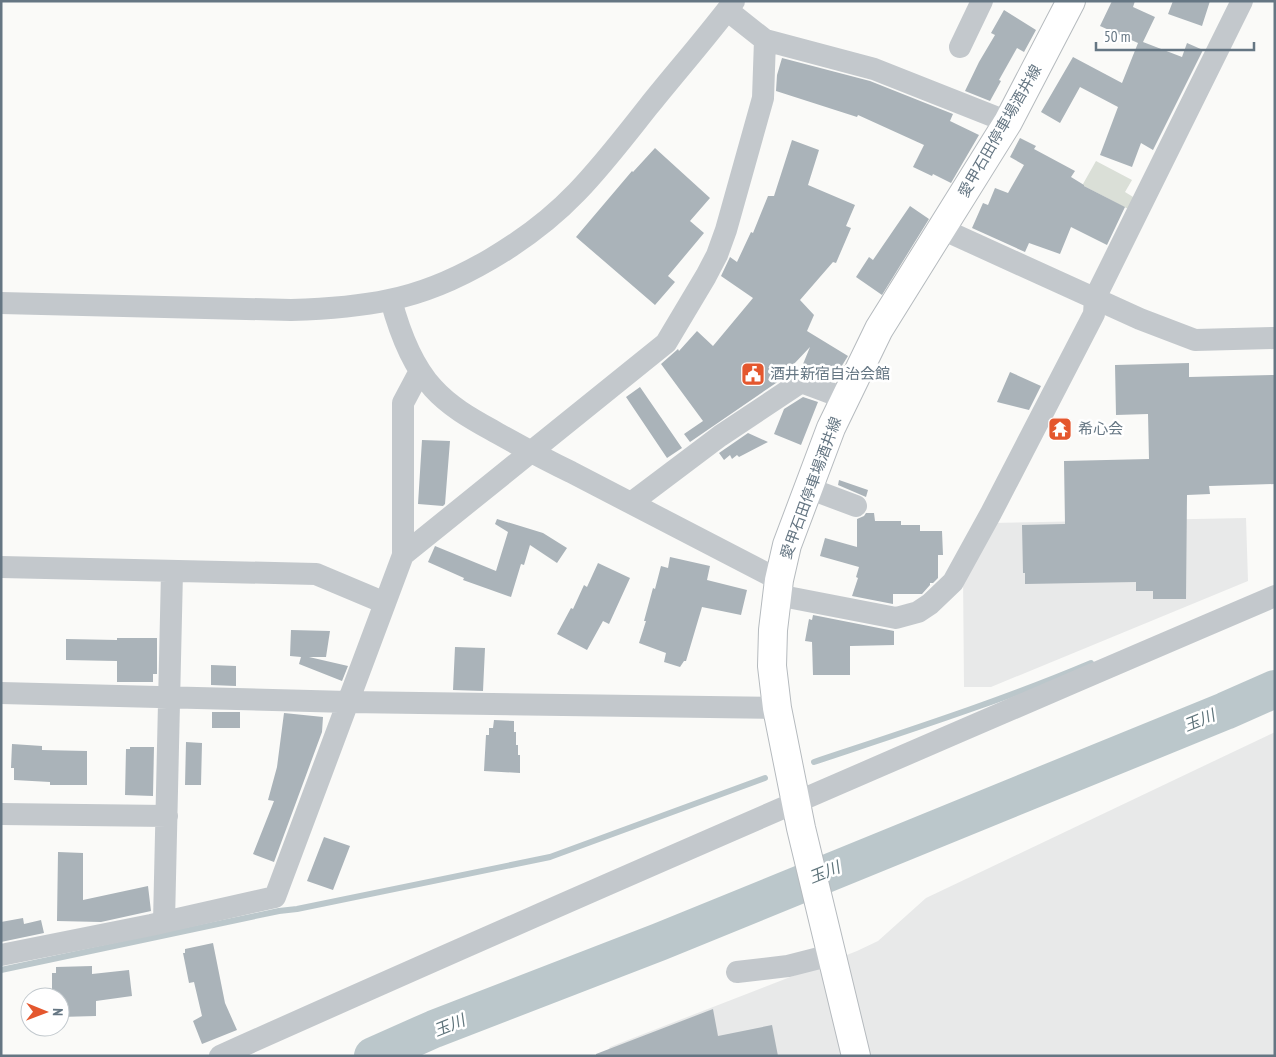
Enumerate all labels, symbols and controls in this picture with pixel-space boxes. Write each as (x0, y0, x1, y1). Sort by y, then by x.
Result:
scale bar (1096, 20, 1254, 52)
text: 50 m (1104, 27, 1130, 46)
street label: 愛甲石田停車場酒井線 (954, 61, 1045, 200)
public building icon: 酒井新宿自治会館 (740, 361, 766, 387)
place label: 酒井新宿自治会館 (770, 364, 890, 383)
street label: 愛甲石田停車場酒井線 (776, 414, 845, 562)
temple icon: 希心会 (1047, 416, 1073, 442)
place label: 希心会 (1078, 419, 1123, 438)
water label: 玉川 (1180, 704, 1219, 735)
water label: 玉川 (805, 856, 844, 887)
north arrow (20, 987, 70, 1037)
text: N (49, 1008, 67, 1016)
water label: 玉川 (430, 1009, 469, 1040)

